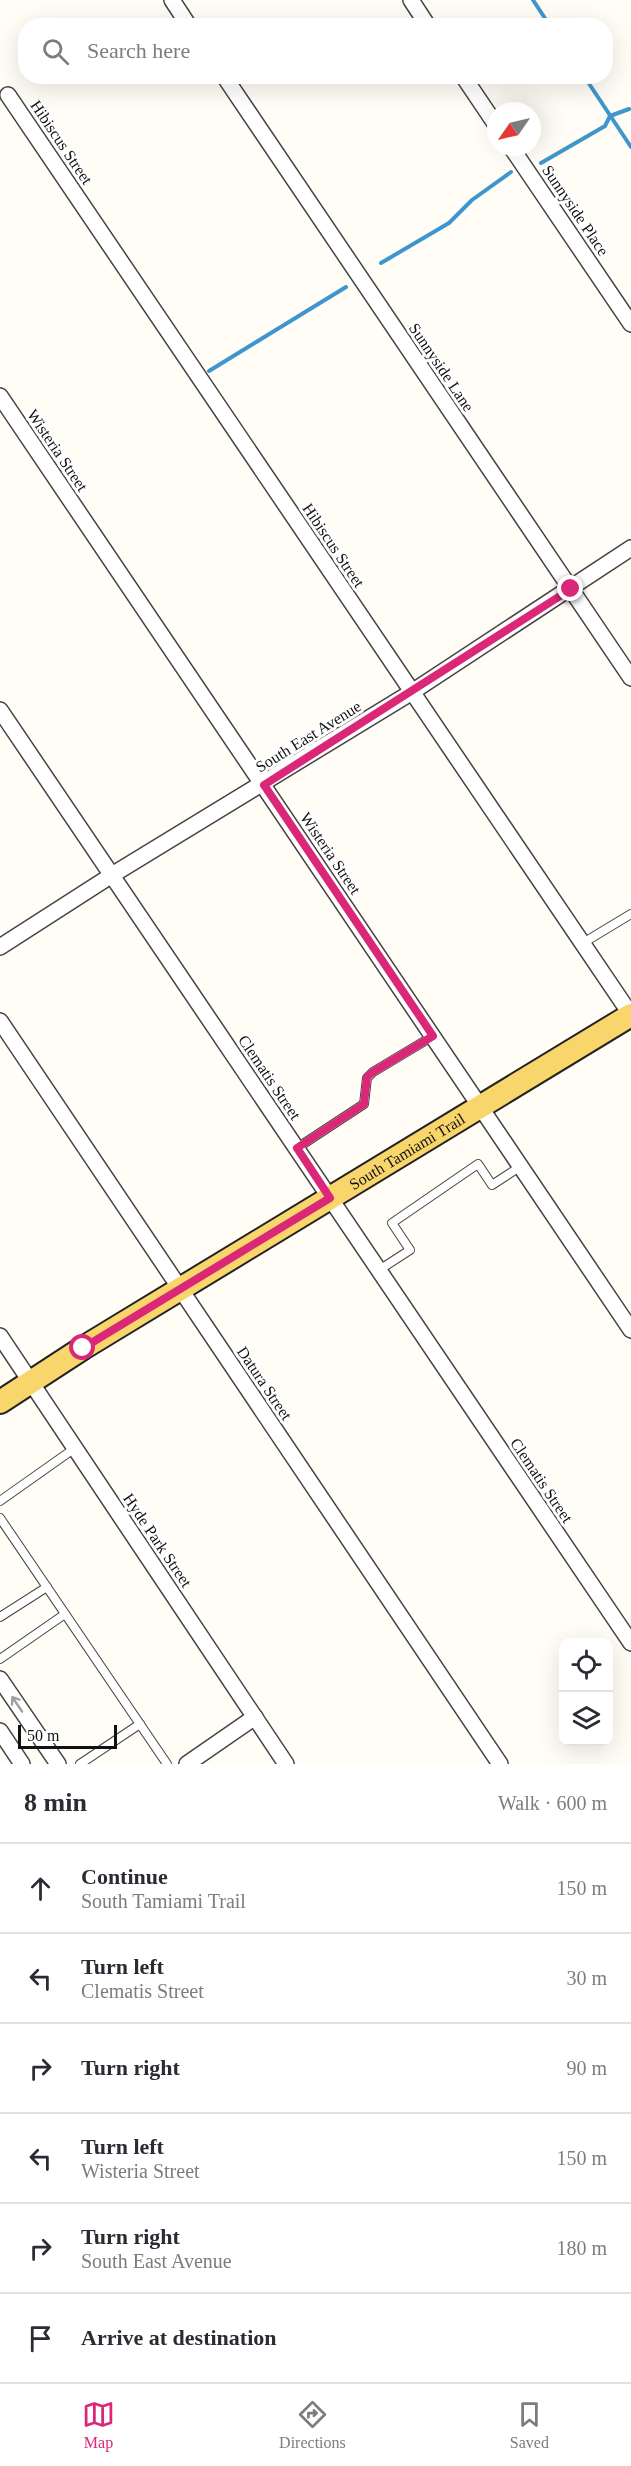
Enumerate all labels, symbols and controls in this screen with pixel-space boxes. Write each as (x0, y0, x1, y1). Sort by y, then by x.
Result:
search box (18, 18, 613, 84)
icon: search (39, 35, 72, 68)
text: Search here (87, 38, 190, 63)
street label: Hibiscus Street (27, 97, 96, 188)
north arrow (487, 102, 541, 156)
street label: Sunnyside Place (538, 162, 612, 259)
street label: Sunnyside Lane (405, 320, 477, 415)
street label: Wisteria Street (24, 406, 91, 495)
street label: Hibiscus Street (299, 500, 368, 591)
route end (557, 575, 583, 601)
street label: South East Avenue (253, 697, 364, 776)
street label: Wisteria Street (297, 809, 364, 898)
street label: Clematis Street (235, 1032, 304, 1123)
street label: South Tamiami Trail (346, 1110, 468, 1193)
route start (69, 1334, 95, 1360)
street label: Datura Street (234, 1343, 296, 1424)
street label: Clematis Street (507, 1435, 576, 1526)
street label: Hyde Park Street (119, 1490, 196, 1591)
map controls (559, 1638, 613, 1746)
button: locate (559, 1638, 613, 1692)
button: layers (559, 1692, 613, 1746)
one-way arrow (11, 1697, 23, 1713)
scale bar (18, 1722, 117, 1750)
text: 50 m (27, 1727, 59, 1744)
text: 8 min (24, 1788, 87, 1817)
text: Walk · 600 m (498, 1792, 607, 1814)
text: Continue (81, 1864, 168, 1889)
icon: ahead (24, 1872, 57, 1905)
text: 150 m (556, 1877, 607, 1899)
text: South Tamiami Trail (81, 1890, 246, 1912)
text: Turn left (81, 1954, 164, 1979)
icon: left (24, 1962, 57, 1995)
text: 30 m (566, 1967, 607, 1989)
text: Clematis Street (81, 1980, 204, 2002)
icon: right (24, 2052, 57, 2085)
text: Turn right (81, 2055, 180, 2080)
text: 90 m (566, 2057, 607, 2079)
text: Turn left (81, 2134, 164, 2159)
icon: left (24, 2142, 57, 2175)
text: 150 m (556, 2147, 607, 2169)
text: Wisteria Street (81, 2160, 200, 2182)
text: Turn right (81, 2224, 180, 2249)
icon: right (24, 2232, 57, 2265)
text: 180 m (556, 2237, 607, 2259)
text: South East Avenue (81, 2250, 232, 2272)
icon: arrive (24, 2322, 57, 2355)
text: Arrive at destination (81, 2325, 277, 2350)
tab: Map (82, 2398, 115, 2452)
tab: Directions (279, 2398, 346, 2452)
tab: Saved (510, 2398, 549, 2452)

